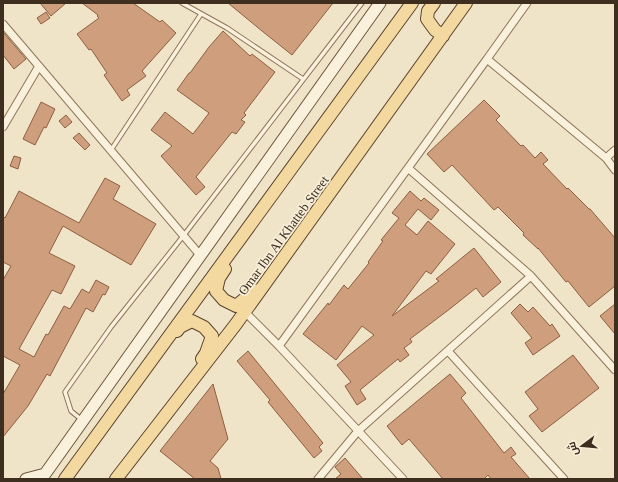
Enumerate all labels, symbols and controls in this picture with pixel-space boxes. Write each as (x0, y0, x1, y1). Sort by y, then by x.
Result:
street label: Omar Ibn Al Khatteb Street (235, 172, 332, 298)
north arrow (562, 426, 602, 466)
text: ش (565, 440, 581, 457)

